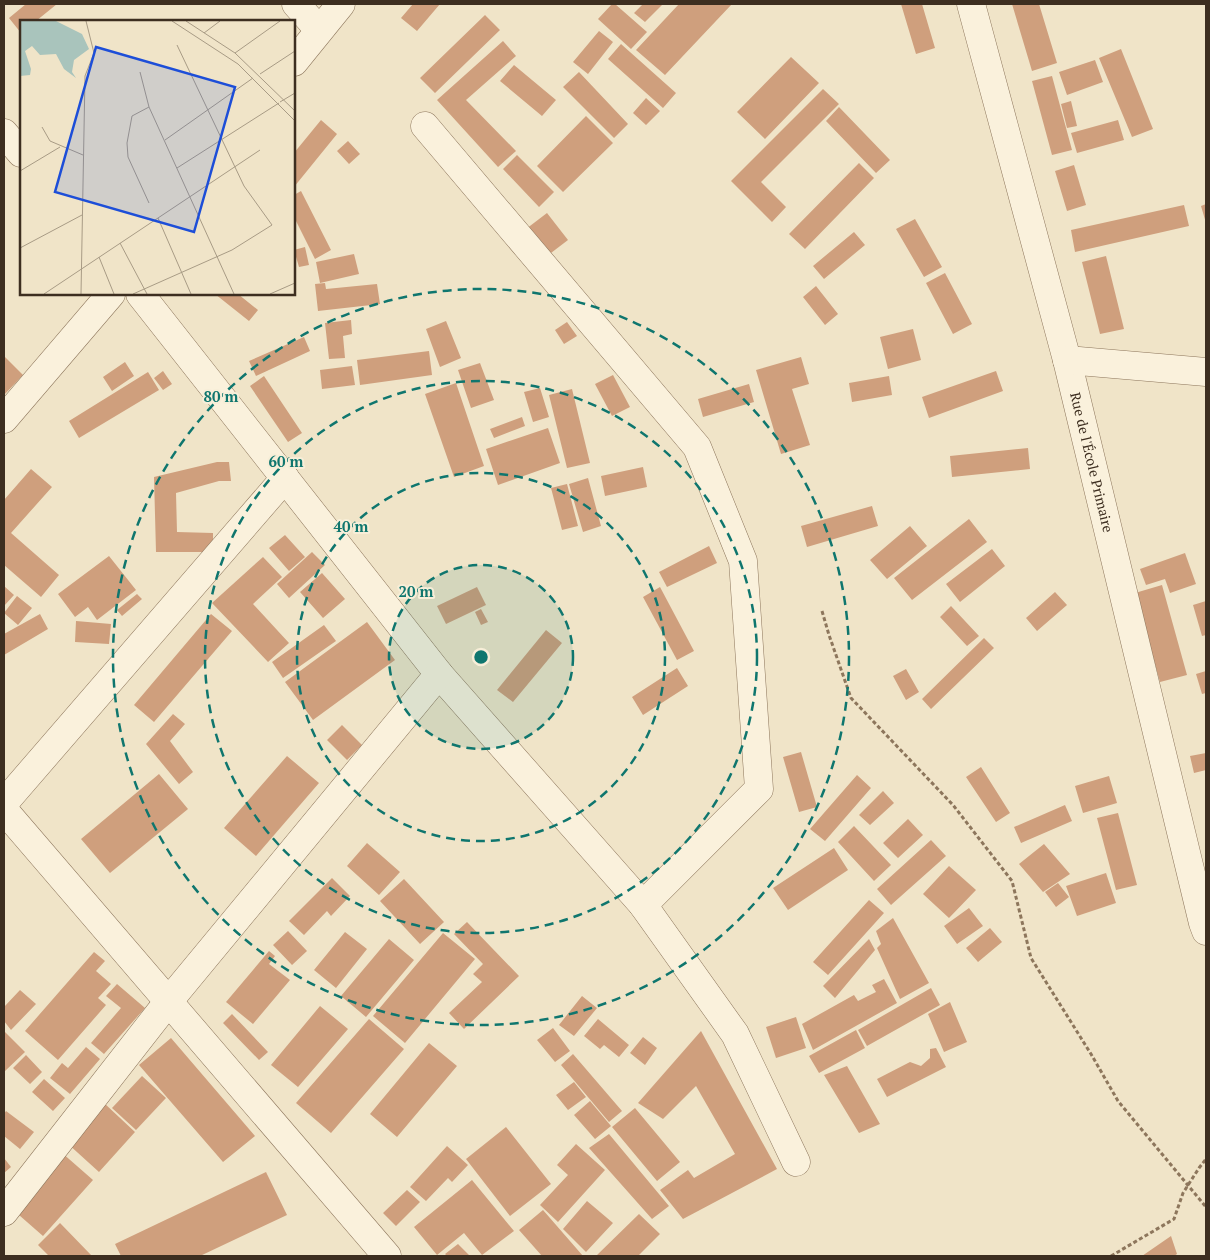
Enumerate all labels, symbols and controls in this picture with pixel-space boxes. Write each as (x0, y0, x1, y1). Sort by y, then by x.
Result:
inset map (20, 20, 295, 295)
text: 80 m (204, 386, 239, 406)
street label: Rue de l'École Primaire (1066, 390, 1118, 534)
text: 60 m (269, 451, 304, 471)
text: 40 m (334, 516, 369, 536)
text: 20 m (399, 581, 434, 601)
centre of rings (472, 648, 490, 666)

